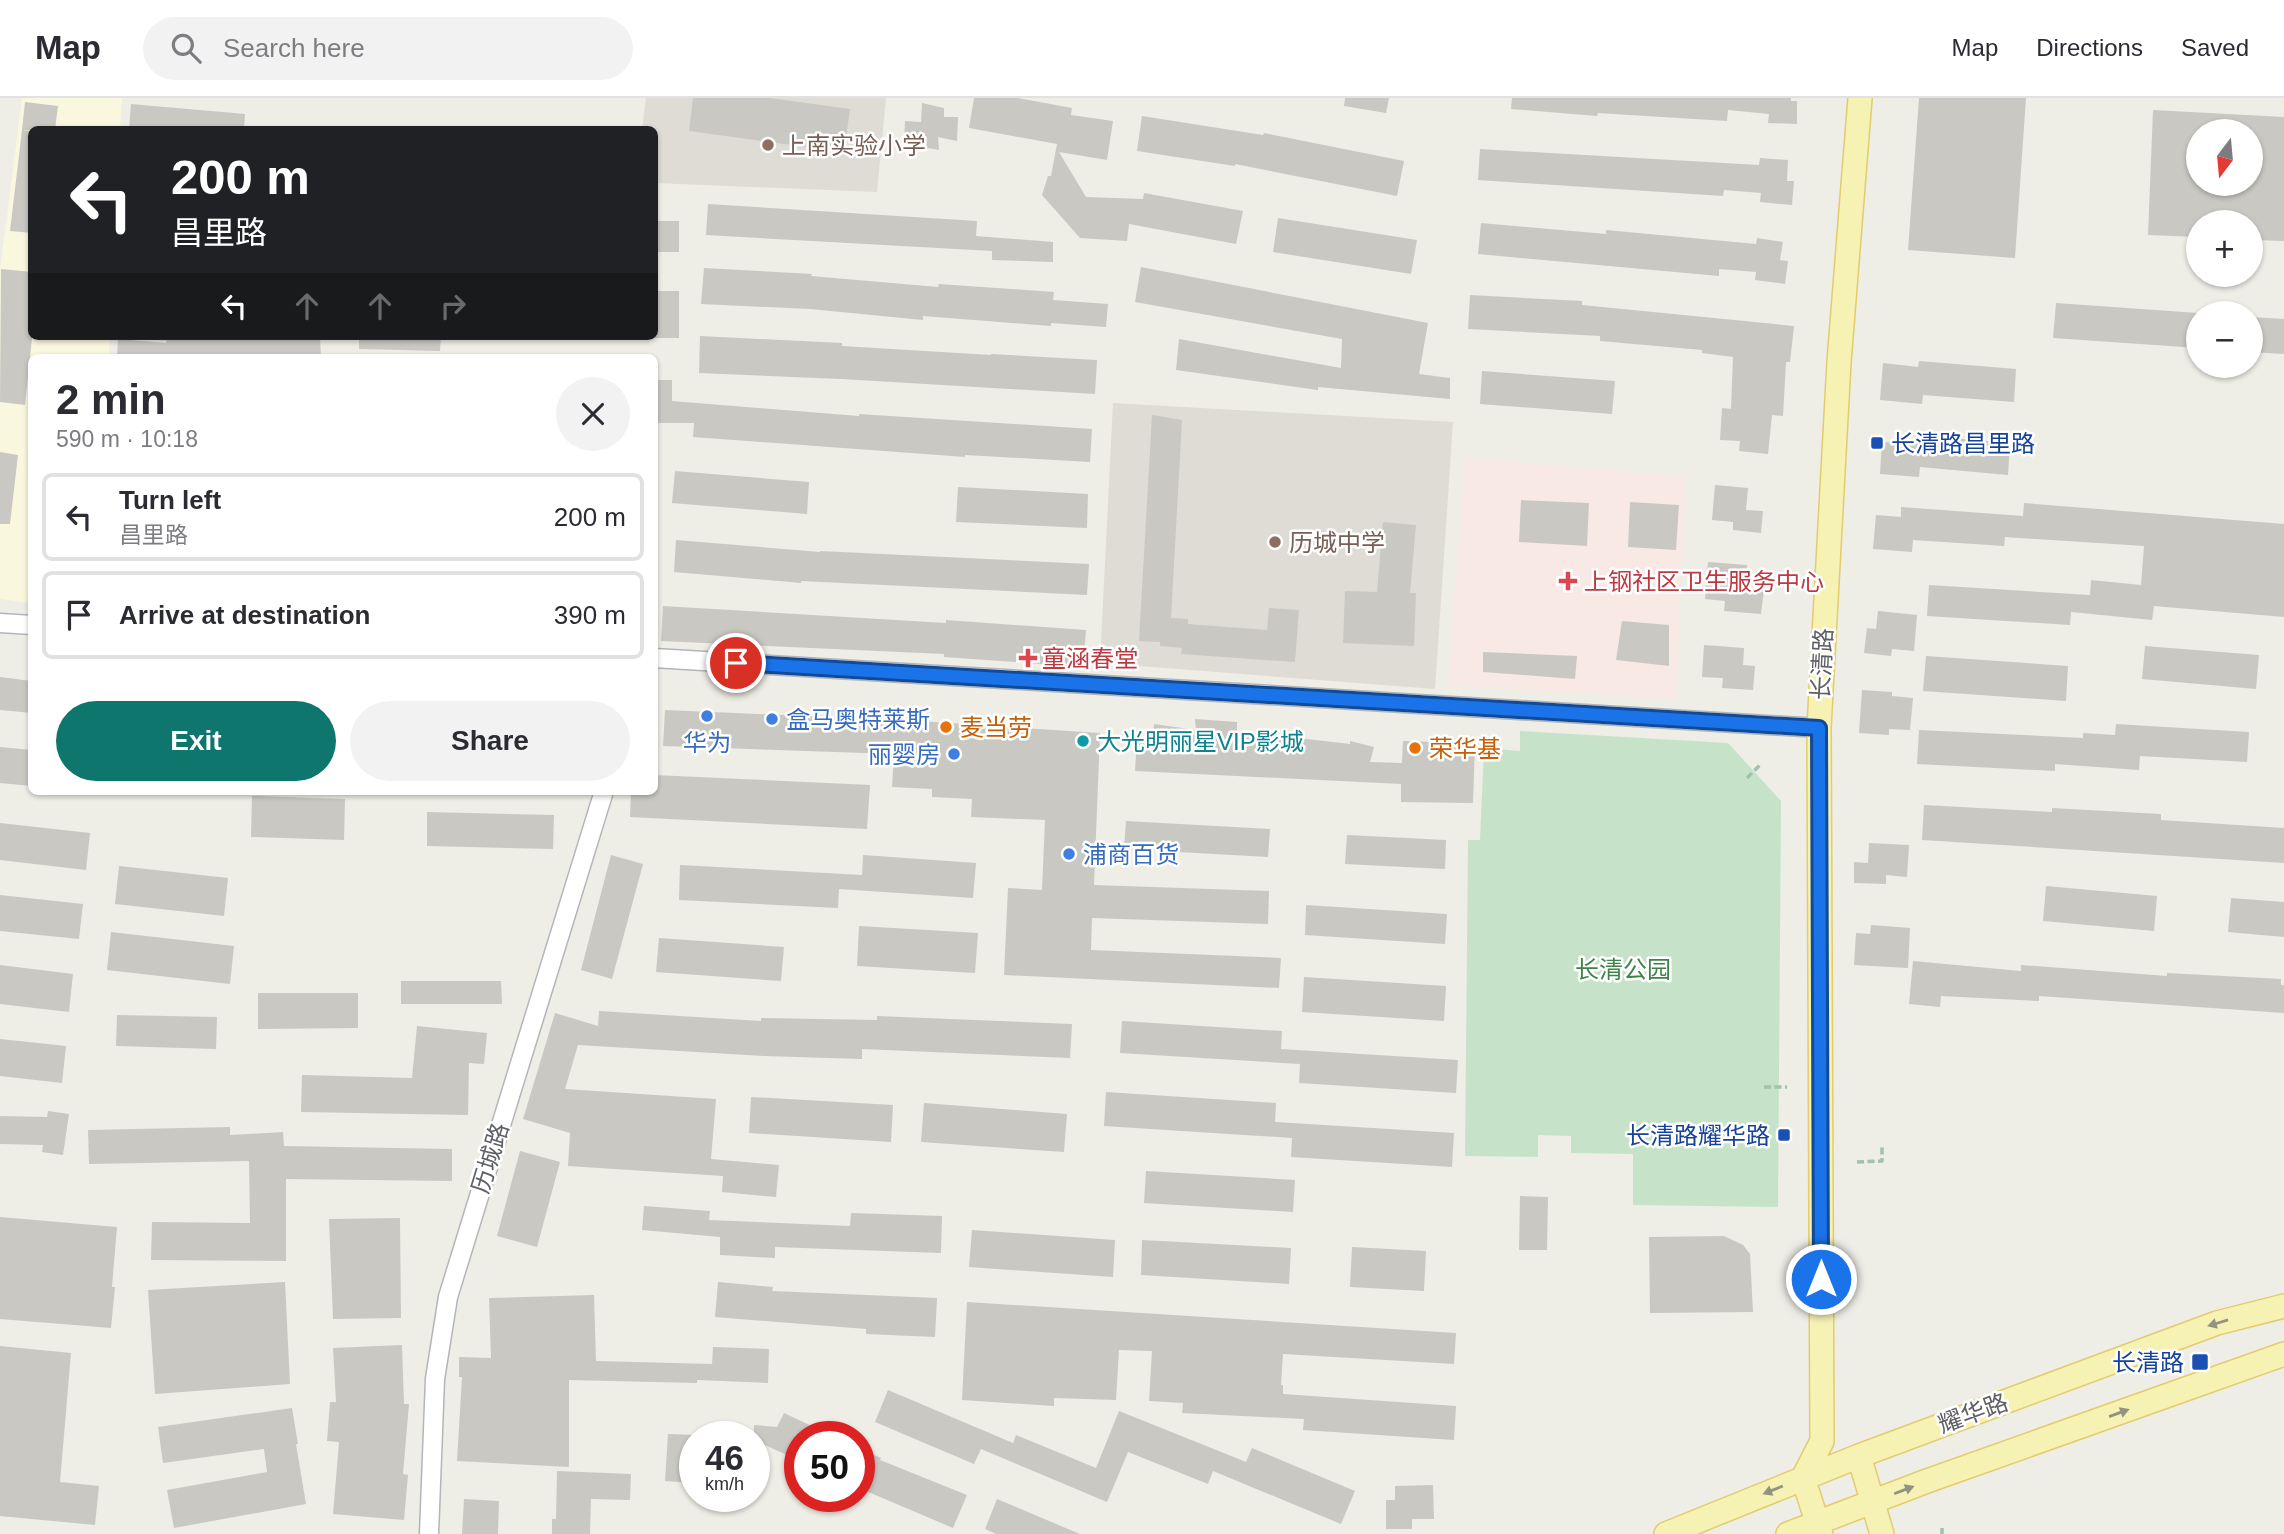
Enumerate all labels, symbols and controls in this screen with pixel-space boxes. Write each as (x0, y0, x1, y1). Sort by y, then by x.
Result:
search box (143, 17, 633, 80)
text: Map (35, 29, 101, 66)
icon: search (167, 29, 205, 67)
text: Search here (223, 33, 365, 63)
text: Map (1952, 34, 1998, 61)
text: Directions (2036, 34, 2143, 61)
text: Saved (2181, 34, 2249, 61)
north arrow (2186, 119, 2263, 196)
map controls (2186, 119, 2263, 378)
place label: 上南实验小学 (782, 132, 926, 159)
marker: 上南实验小学 (760, 137, 776, 153)
text: 200 m (171, 150, 310, 204)
icon: left (56, 154, 147, 245)
button: + (2186, 210, 2263, 287)
text: 昌里路 (171, 215, 267, 251)
icon: left (215, 287, 253, 325)
icon: ahead (288, 287, 326, 325)
icon: ahead (361, 287, 399, 325)
icon: right (434, 287, 472, 325)
button: − (2186, 301, 2263, 378)
text: 2 min (56, 376, 166, 423)
button: close (556, 377, 630, 451)
text: 590 m · 10:18 (56, 426, 198, 452)
place label: 长清路昌里路 (1891, 430, 2035, 457)
marker: 长清路昌里路 (1869, 435, 1885, 451)
text: Turn left (119, 485, 221, 515)
icon: left (60, 498, 98, 536)
text: 200 m (554, 502, 626, 532)
text: 昌里路 (119, 522, 188, 548)
place label: 历城中学 (1289, 529, 1385, 556)
marker: 历城中学 (1267, 534, 1283, 550)
place label: 上钢社区卫生服务中心 (1584, 568, 1824, 595)
marker: 上钢社区卫生服务中心 (1558, 571, 1578, 591)
icon: arrive (60, 596, 98, 634)
text: Arrive at destination (119, 600, 370, 630)
text: 390 m (554, 600, 626, 630)
street label: 长清路 (1807, 627, 1837, 701)
pin (706, 633, 766, 693)
icon: arrive (717, 644, 755, 682)
place label: 童涵春堂 (1042, 645, 1138, 672)
marker: 童涵春堂 (1020, 650, 1036, 666)
button: Exit (56, 701, 336, 781)
button: Share (350, 701, 630, 781)
place label: 盒马奥特莱斯 (786, 706, 930, 733)
marker: 华为 (699, 708, 715, 724)
marker: 盒马奥特莱斯 (764, 711, 780, 727)
place label: 麦当劳 (960, 714, 1032, 741)
marker: 麦当劳 (938, 719, 954, 735)
place label: 大光明丽星VIP影城 (1097, 728, 1304, 755)
place label: 华为 (683, 729, 731, 756)
marker: 大光明丽星VIP影城 (1075, 733, 1091, 749)
place label: 荣华基 (1429, 735, 1501, 762)
marker: 荣华基 (1407, 740, 1423, 756)
place label: 丽婴房 (868, 741, 940, 768)
marker: 丽婴房 (946, 746, 962, 762)
place label: 浦商百货 (1083, 841, 1179, 868)
marker: 浦商百货 (1061, 846, 1077, 862)
park label: 长清公园 (1575, 956, 1671, 983)
street label: 历城路 (467, 1120, 513, 1196)
place label: 长清路耀华路 (1626, 1122, 1770, 1149)
marker: 长清路耀华路 (1776, 1127, 1792, 1143)
position arrow (1784, 1242, 1858, 1316)
one-way arrow (2207, 1319, 2228, 1329)
place label: 长清路 (2112, 1349, 2184, 1376)
marker: 长清路 (2190, 1352, 2210, 1372)
street label: 耀华路 (1935, 1388, 2011, 1438)
one-way arrow (2108, 1407, 2129, 1418)
speed limit sign: 50 (784, 1421, 875, 1512)
text: 46 (705, 1438, 744, 1477)
text: km/h (705, 1474, 744, 1494)
one-way arrow (1894, 1484, 1915, 1495)
one-way arrow (1763, 1485, 1784, 1496)

